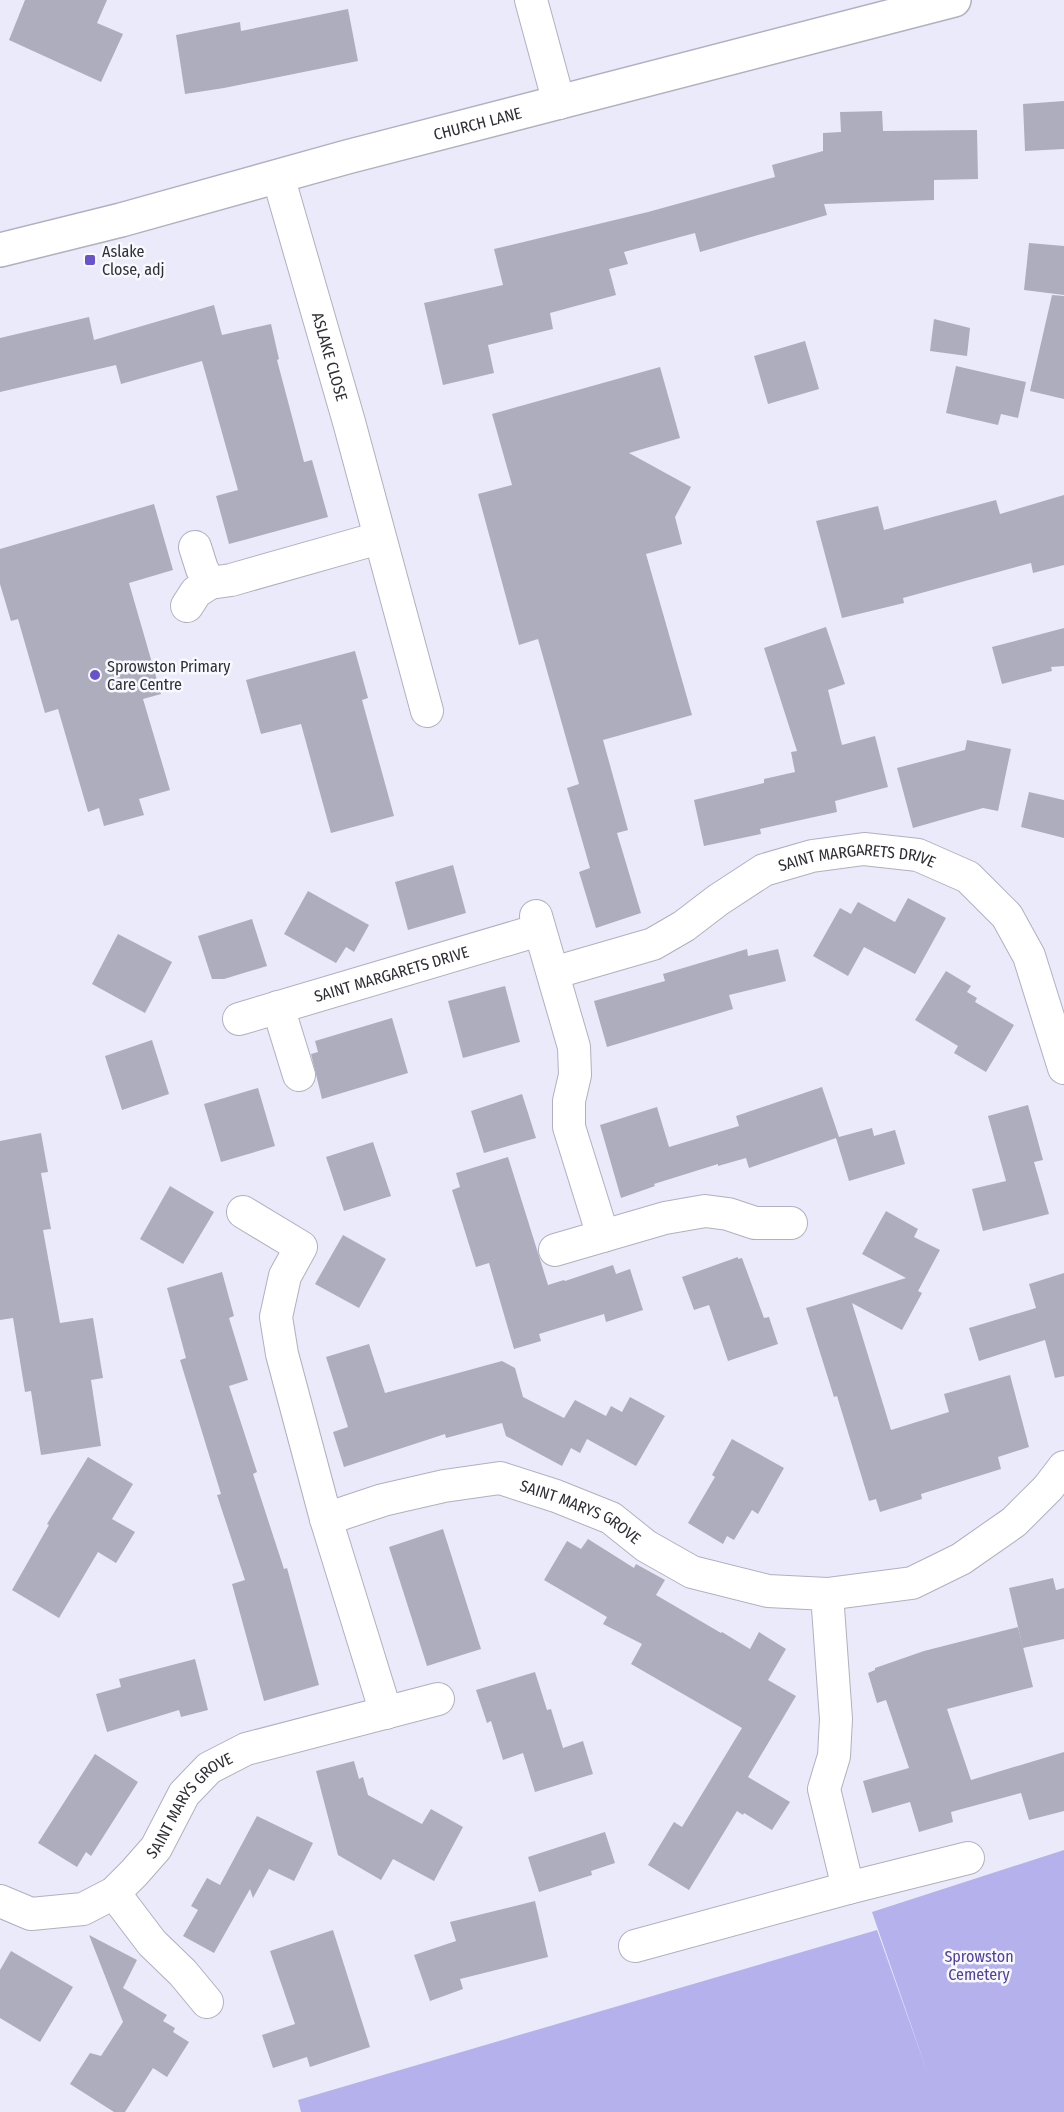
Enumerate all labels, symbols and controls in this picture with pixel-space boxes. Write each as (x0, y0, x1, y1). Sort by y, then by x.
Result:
street label: CHURCH LANE (432, 103, 524, 144)
place label: Aslake Close, adj (102, 242, 165, 279)
marker: Aslake Close, adj (83, 253, 97, 267)
street label: ASLAKE CLOSE (308, 310, 351, 403)
place label: Sprowston Primary Care Centre (107, 657, 231, 694)
marker: Sprowston Primary Care Centre (88, 668, 102, 682)
street label: SAINT MARGARETS DRIVE (776, 840, 939, 875)
street label: SAINT MARGARETS DRIVE (312, 942, 471, 1006)
street label: SAINT MARYS GROVE (518, 1476, 645, 1548)
street label: SAINT MARYS GROVE (142, 1749, 236, 1862)
park label: Sprowston Cemetery (944, 1947, 1014, 1984)

